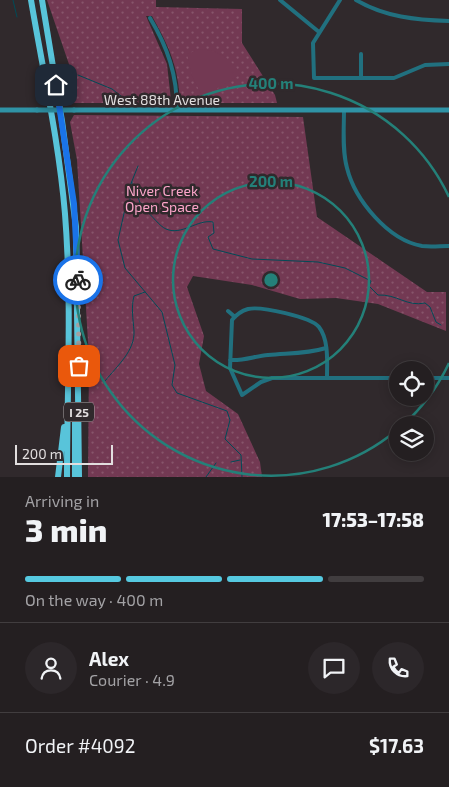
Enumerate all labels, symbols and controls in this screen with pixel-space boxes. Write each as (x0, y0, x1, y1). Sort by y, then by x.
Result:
pin (35, 64, 77, 106)
icon: home (42, 71, 70, 99)
text: 400 m (249, 74, 293, 92)
street label: West 88th Avenue (104, 91, 220, 108)
text: 200 m (249, 172, 293, 190)
park label: Niver Creek Open Space (125, 182, 199, 215)
courier (53, 255, 103, 305)
icon: bike (64, 266, 92, 294)
centre of rings (262, 271, 280, 289)
pin (58, 345, 100, 387)
icon: bag (65, 352, 93, 380)
map controls (389, 361, 434, 461)
button: locate (389, 361, 434, 406)
road number: I 25 (64, 402, 94, 422)
button: layers (389, 416, 434, 461)
scale bar (15, 442, 112, 465)
text: 200 m (22, 445, 62, 462)
text: Arriving in (25, 491, 99, 510)
text: 17:53–17:58 (322, 508, 424, 531)
text: 3 min (25, 510, 107, 548)
text: On the way · 400 m (25, 590, 163, 609)
button: person (25, 642, 77, 694)
button: chat (308, 642, 360, 694)
button: phone (372, 642, 424, 694)
text: Alex (89, 647, 129, 670)
text: Courier · 4.9 (89, 670, 175, 689)
text: Order #4092 (25, 734, 135, 757)
text: $17.63 (369, 734, 424, 757)

